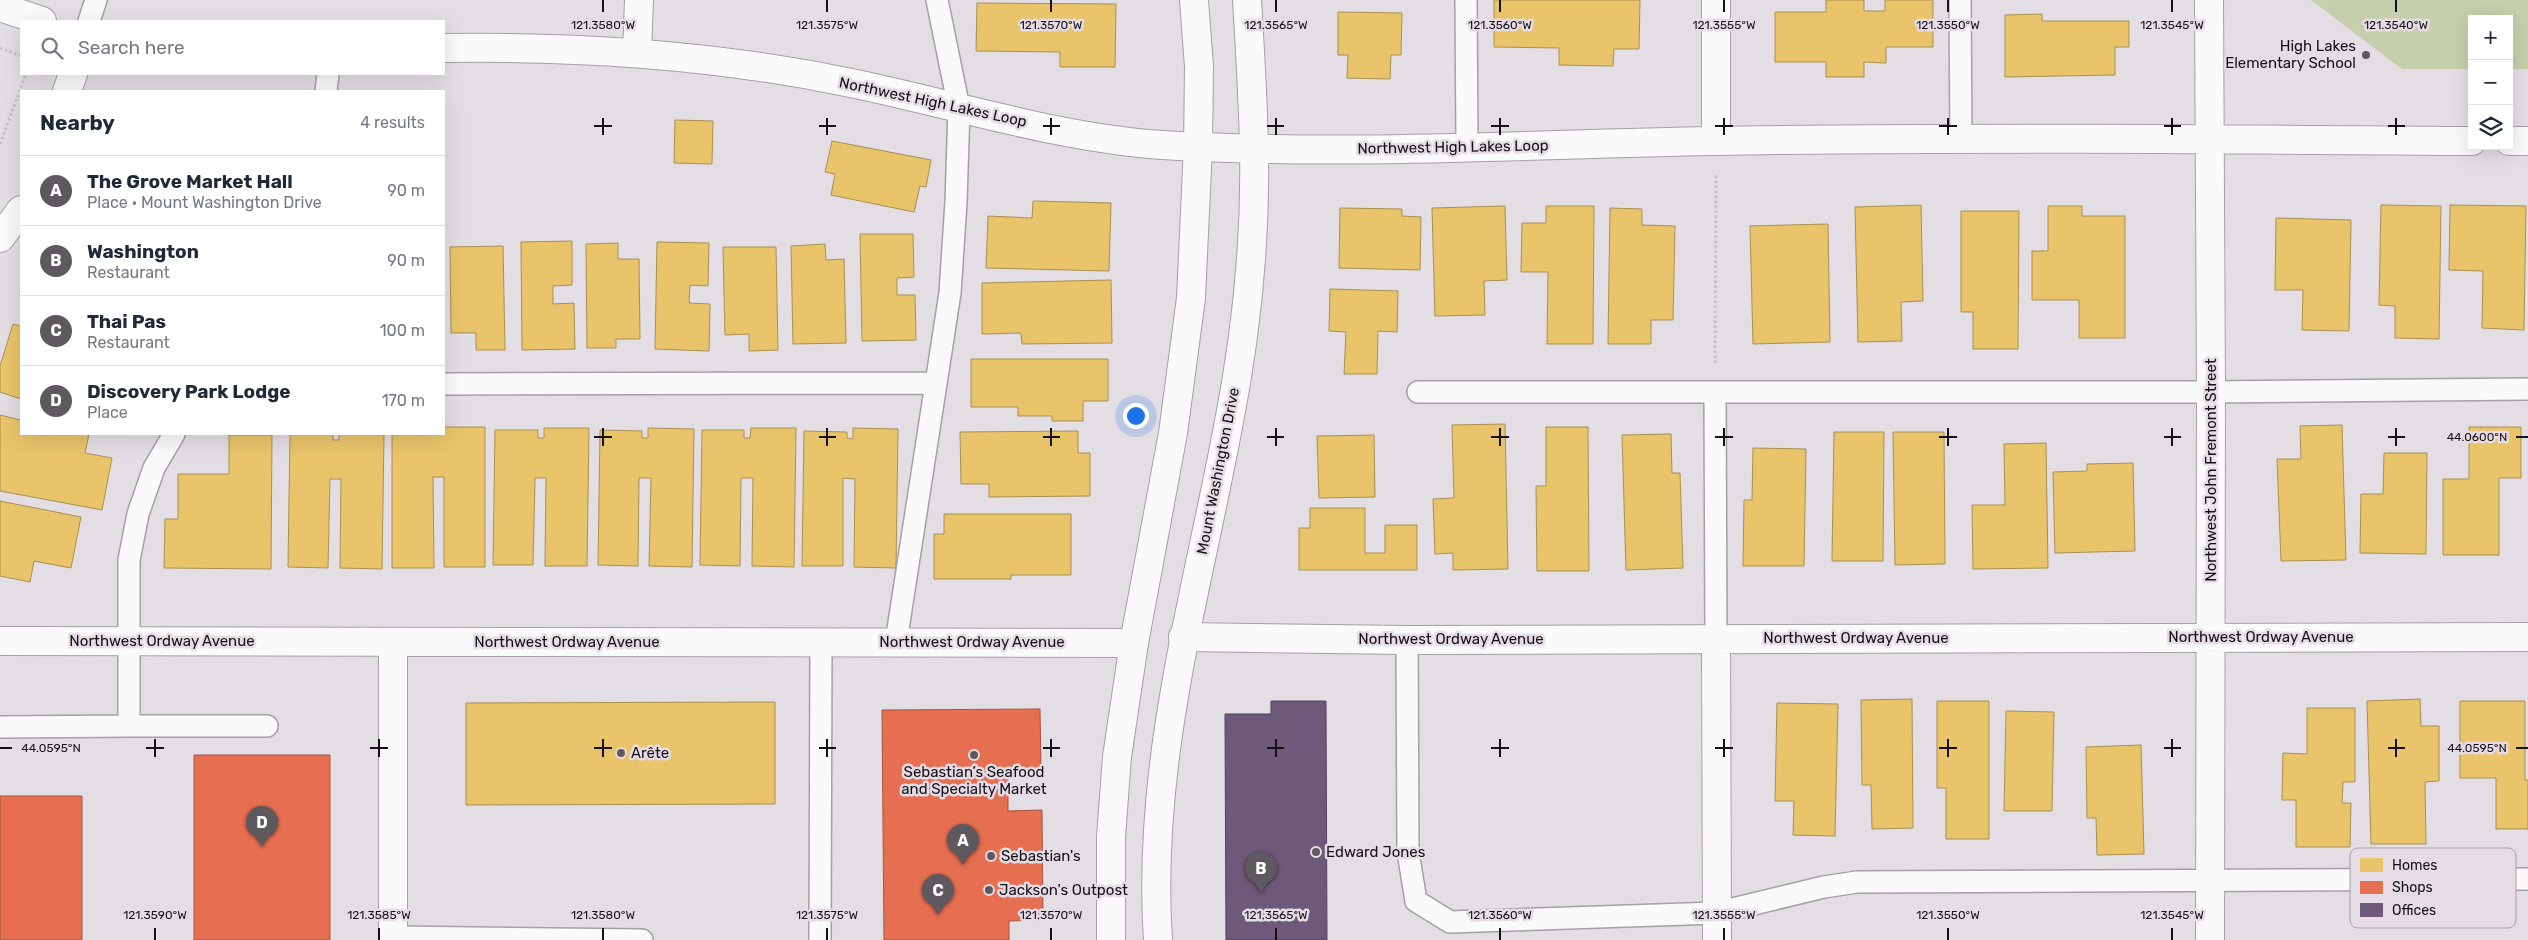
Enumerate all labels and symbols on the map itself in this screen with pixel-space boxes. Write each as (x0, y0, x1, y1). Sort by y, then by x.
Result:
text: 121.3580°W (571, 18, 635, 32)
text: 121.3575°W (796, 18, 859, 32)
text: 121.3570°W (1020, 18, 1083, 32)
text: 121.3565°W (1244, 18, 1308, 32)
text: 121.3560°W (1468, 18, 1532, 32)
text: 121.3555°W (1692, 18, 1756, 32)
text: 121.3550°W (1916, 18, 1980, 32)
text: 121.3545°W (2140, 18, 2204, 32)
text: 121.3540°W (2364, 18, 2428, 32)
place label: High Lakes Elementary School (2225, 37, 2356, 72)
marker: High Lakes Elementary School (2360, 49, 2372, 61)
street label: Northwest High Lakes Loop (838, 73, 1029, 131)
street label: Northwest High Lakes Loop (1357, 136, 1549, 158)
street label: Northwest John Fremont Street (2202, 358, 2220, 582)
street label: Mount Washington Drive (1193, 386, 1243, 556)
your location (1123, 403, 1149, 429)
text: 44.0600°N (2447, 430, 2507, 444)
street label: Northwest Ordway Avenue (2168, 628, 2354, 646)
street label: Northwest Ordway Avenue (1763, 629, 1949, 647)
street label: Northwest Ordway Avenue (1358, 630, 1544, 648)
street label: Northwest Ordway Avenue (69, 632, 255, 650)
street label: Northwest Ordway Avenue (474, 633, 660, 651)
street label: Northwest Ordway Avenue (879, 633, 1065, 651)
text: 44.0595°N (21, 741, 81, 755)
text: 44.0595°N (2447, 741, 2507, 755)
place label: Arête (631, 744, 669, 762)
marker: Arête (615, 747, 627, 759)
marker: Sebastian’s Seafood and Specialty Market (968, 749, 980, 761)
place label: Sebastian’s Seafood and Specialty Market (901, 763, 1047, 798)
pin: D (246, 806, 278, 847)
pin: A (947, 824, 979, 865)
place label: Edward Jones (1326, 843, 1426, 861)
marker: Edward Jones (1310, 846, 1322, 858)
place label: Sebastian's (1001, 847, 1081, 865)
legend (2350, 848, 2516, 928)
marker: Sebastian's (985, 850, 997, 862)
pin: B (1245, 852, 1277, 893)
text: Homes (2392, 857, 2437, 874)
pin: C (922, 874, 954, 915)
text: Shops (2392, 879, 2433, 896)
place label: Jackson's Outpost (999, 881, 1128, 899)
marker: Jackson's Outpost (983, 884, 995, 896)
text: Offices (2392, 902, 2436, 919)
text: 121.3590°W (123, 908, 187, 922)
text: 121.3585°W (347, 908, 411, 922)
text: 121.3580°W (571, 908, 635, 922)
text: 121.3575°W (796, 908, 859, 922)
text: 121.3570°W (1020, 908, 1083, 922)
text: 121.3565°W (1244, 908, 1308, 922)
text: 121.3560°W (1468, 908, 1532, 922)
text: 121.3555°W (1692, 908, 1756, 922)
text: 121.3550°W (1916, 908, 1980, 922)
text: 121.3545°W (2140, 908, 2204, 922)

